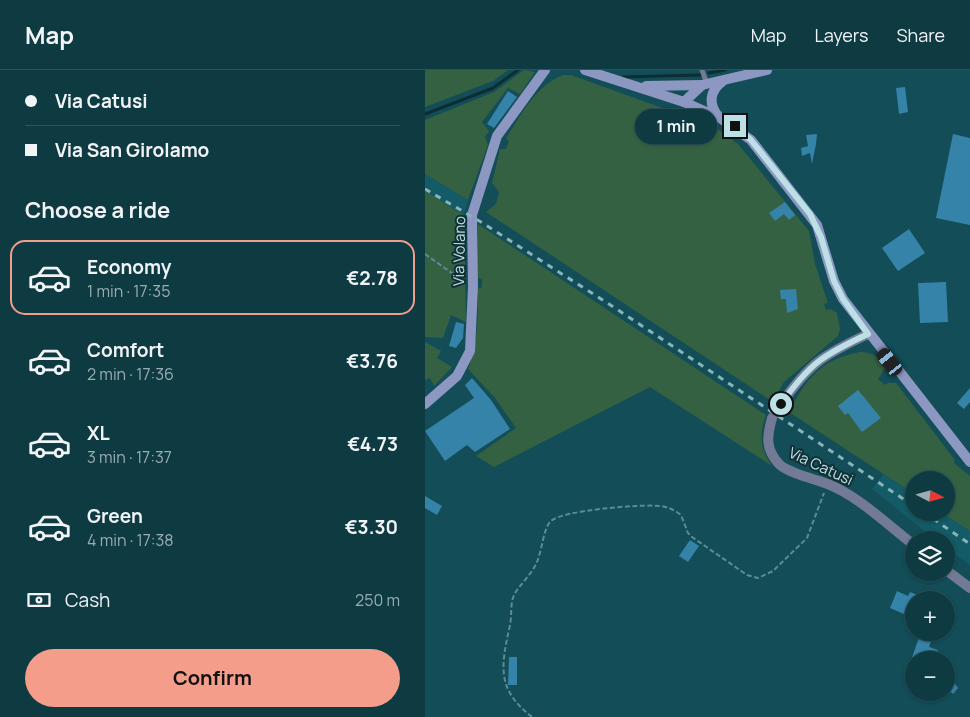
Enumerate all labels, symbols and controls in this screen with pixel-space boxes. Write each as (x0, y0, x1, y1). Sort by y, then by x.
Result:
text: Map (25, 18, 74, 51)
text: Map (751, 23, 786, 47)
text: Layers (814, 23, 868, 47)
text: Share (896, 23, 945, 47)
text: Via Catusi (55, 88, 148, 114)
callout: 1 min (635, 108, 717, 144)
text: 1 min (656, 115, 696, 137)
route end (724, 115, 746, 137)
text: Via San Girolamo (55, 137, 209, 163)
text: Choose a ride (25, 195, 170, 225)
street label: Via Volano (448, 216, 470, 286)
text: Economy (87, 254, 171, 280)
icon: car (27, 255, 72, 300)
text: €2.78 (346, 265, 398, 291)
text: 1 min · 17:35 (87, 280, 170, 302)
text: Comfort (87, 337, 164, 363)
icon: car (27, 338, 72, 383)
car (874, 346, 905, 378)
text: €3.76 (346, 348, 398, 374)
text: 2 min · 17:36 (87, 363, 174, 385)
route start (770, 393, 792, 415)
text: XL (87, 420, 110, 446)
icon: car (27, 421, 72, 466)
text: €4.73 (347, 431, 398, 457)
street label: Via Catusi (785, 442, 857, 490)
text: 3 min · 17:37 (87, 446, 172, 468)
north arrow (905, 471, 955, 521)
map controls (905, 471, 955, 701)
text: Green (87, 503, 143, 529)
icon: car (27, 504, 72, 549)
text: €3.30 (345, 514, 398, 540)
text: 4 min · 17:38 (87, 529, 174, 551)
button: layers (905, 531, 955, 581)
icon: cash (25, 586, 53, 614)
text: Cash (65, 587, 110, 613)
text: 250 m (355, 589, 400, 611)
button: + (905, 591, 955, 641)
button: Confirm (25, 649, 400, 707)
button: − (905, 651, 955, 701)

